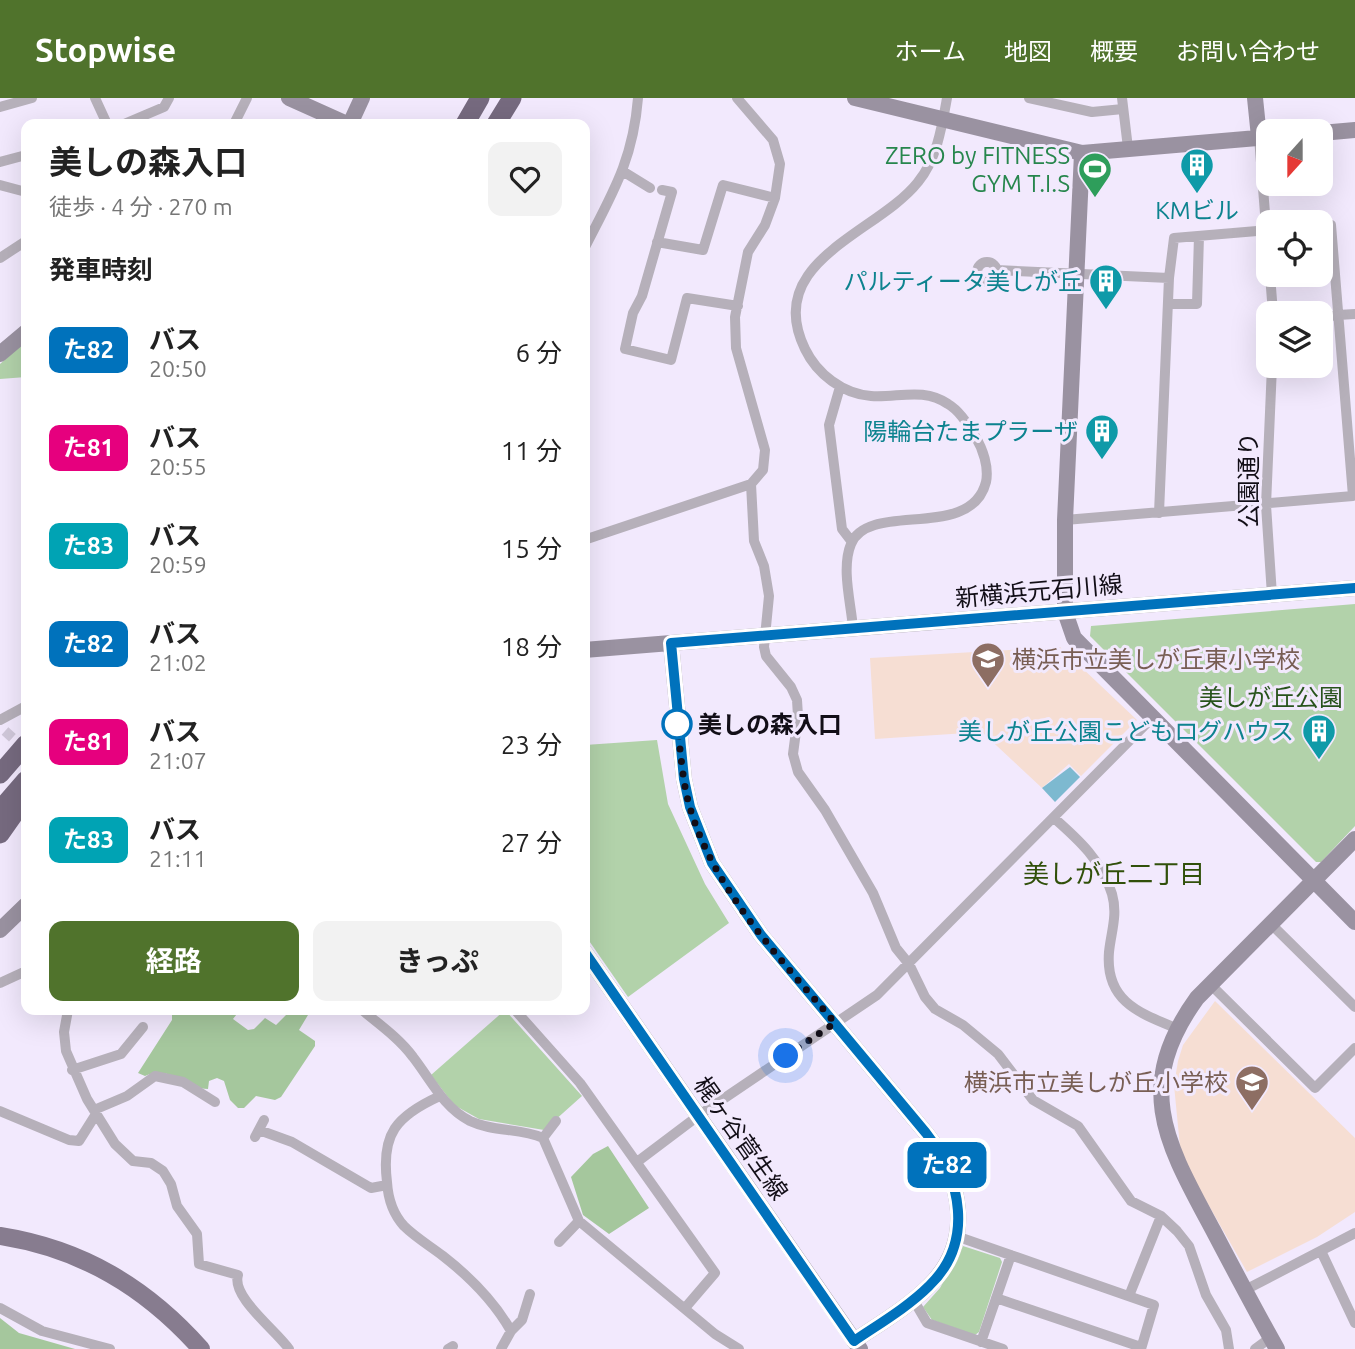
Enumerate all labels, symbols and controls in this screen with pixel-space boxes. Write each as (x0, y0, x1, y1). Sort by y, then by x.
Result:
text: Stopwise (35, 31, 176, 68)
text: ホーム (895, 38, 966, 65)
text: 地図 (1004, 38, 1052, 65)
text: 概要 (1090, 38, 1138, 65)
text: お問い合わせ (1176, 38, 1320, 65)
north arrow (1256, 119, 1334, 196)
map controls (1256, 119, 1333, 378)
button: heart (488, 142, 562, 216)
place label: ZERO by FITNESS GYM T.I.S (885, 142, 1070, 197)
text: 美しの森入口 (49, 143, 247, 180)
building icon: KMビル (1178, 146, 1216, 195)
sports icon: ZERO by FITNESS GYM T.I.S (1076, 150, 1114, 199)
text: 徒歩 · 4 分 · 270 m (49, 194, 233, 219)
place label: KMビル (1155, 197, 1239, 224)
button: locate (1256, 210, 1333, 287)
text: 発車時刻 (49, 255, 153, 284)
building icon: パルティータ美しが丘 (1087, 262, 1125, 311)
place label: パルティータ美しが丘 (843, 268, 1082, 295)
button: layers (1256, 301, 1333, 378)
text: バス (149, 325, 201, 354)
text: た82 (63, 336, 114, 363)
text: 6 分 (515, 338, 562, 367)
text: 20:50 (149, 356, 207, 381)
building icon: 陽輪台たまプラーザ (1083, 412, 1121, 461)
place label: 陽輪台たまプラーザ (863, 418, 1078, 445)
text: バス (149, 423, 201, 452)
street label: 公園通り (1235, 432, 1262, 528)
text: た81 (63, 434, 114, 461)
text: 11 分 (501, 436, 562, 465)
text: 20:55 (149, 454, 207, 479)
text: バス (149, 521, 201, 550)
text: た83 (63, 532, 114, 559)
text: 15 分 (501, 534, 562, 563)
text: 20:59 (149, 552, 207, 577)
street label: 新横浜元石川線 (954, 570, 1124, 612)
text: バス (149, 619, 201, 648)
text: た82 (63, 630, 114, 657)
text: 18 分 (501, 632, 562, 661)
school or university icon: 横浜市立美しが丘東小学校 (969, 640, 1007, 689)
place label: 横浜市立美しが丘東小学校 (1012, 646, 1300, 673)
text: 21:02 (149, 650, 207, 675)
park label: 美しが丘公園 (1199, 684, 1343, 711)
marker: 美しの森入口 (662, 709, 692, 739)
place label: 美しの森入口 (698, 711, 842, 738)
building icon: 美しが丘公園こどもログハウス (1300, 712, 1338, 761)
text: バス (149, 717, 201, 746)
place label: 美しが丘公園こどもログハウス (958, 718, 1294, 745)
text: た81 (63, 728, 114, 755)
text: 23 分 (501, 730, 562, 759)
text: 21:07 (149, 748, 207, 773)
text: バス (149, 815, 201, 844)
text: た83 (63, 826, 114, 853)
text: 27 分 (501, 828, 562, 857)
text: 21:11 (149, 846, 207, 871)
district label: 美しが丘二丁目 (1023, 859, 1205, 888)
button: 経路 (49, 921, 299, 1001)
button: きっぷ (313, 921, 562, 1001)
your location (768, 1038, 803, 1073)
school or university icon: 横浜市立美しが丘小学校 (1233, 1063, 1271, 1112)
place label: 横浜市立美しが丘小学校 (964, 1069, 1228, 1096)
street label: 梶ヶ谷菅生線 (689, 1071, 793, 1205)
line badge: た82 (907, 1142, 987, 1188)
text: た82 (921, 1151, 973, 1178)

